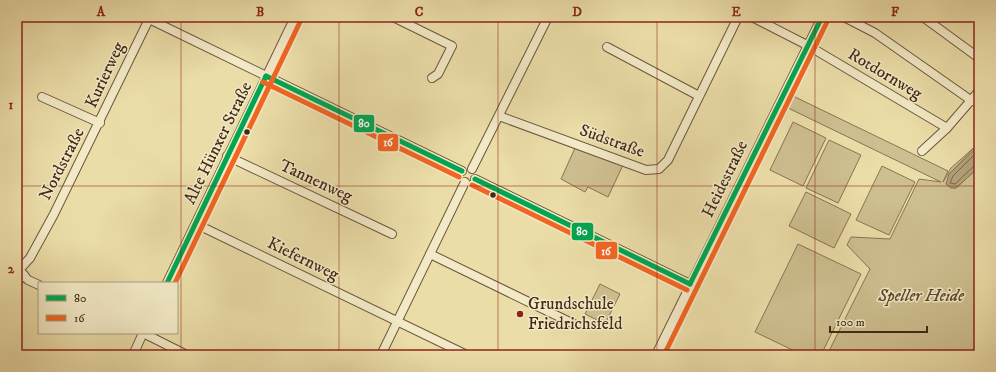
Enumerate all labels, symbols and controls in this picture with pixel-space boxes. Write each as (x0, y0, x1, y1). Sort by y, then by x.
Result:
text: A (96, 4, 106, 20)
text: B (256, 4, 264, 20)
text: C (415, 4, 424, 20)
text: D (572, 4, 582, 20)
text: E (731, 4, 741, 20)
text: F (891, 4, 900, 20)
street label: Kurierweg (80, 38, 130, 112)
street label: Rotdornweg (844, 43, 927, 105)
street label: Alte Hünxer Straße (179, 78, 257, 208)
text: 1 (9, 97, 14, 113)
line badge: 80 (353, 114, 375, 133)
text: 80 (358, 117, 370, 131)
street label: Südstraße (576, 119, 648, 163)
street label: Nordstraße (34, 124, 90, 204)
unlabelled marker (242, 127, 252, 137)
line badge: 16 (377, 133, 399, 152)
text: 16 (383, 136, 394, 150)
street label: Heidestraße (697, 137, 753, 221)
street label: Tannenweg (276, 154, 357, 208)
unlabelled marker (488, 190, 498, 200)
line badge: 80 (571, 222, 594, 241)
text: 80 (576, 225, 588, 239)
street label: Kiefernweg (264, 232, 343, 286)
line badge: 16 (595, 241, 618, 260)
text: 16 (601, 245, 612, 259)
text: 2 (8, 261, 15, 277)
legend (38, 282, 178, 334)
park label: Speller Heide (877, 285, 965, 307)
text: 80 (74, 291, 86, 306)
place label: Grundschule Friedrichsfeld (528, 293, 623, 335)
scale bar (830, 308, 927, 334)
marker: Grundschule Friedrichsfeld (515, 309, 525, 319)
text: 16 (74, 311, 85, 326)
text: 100 m (836, 315, 865, 330)

